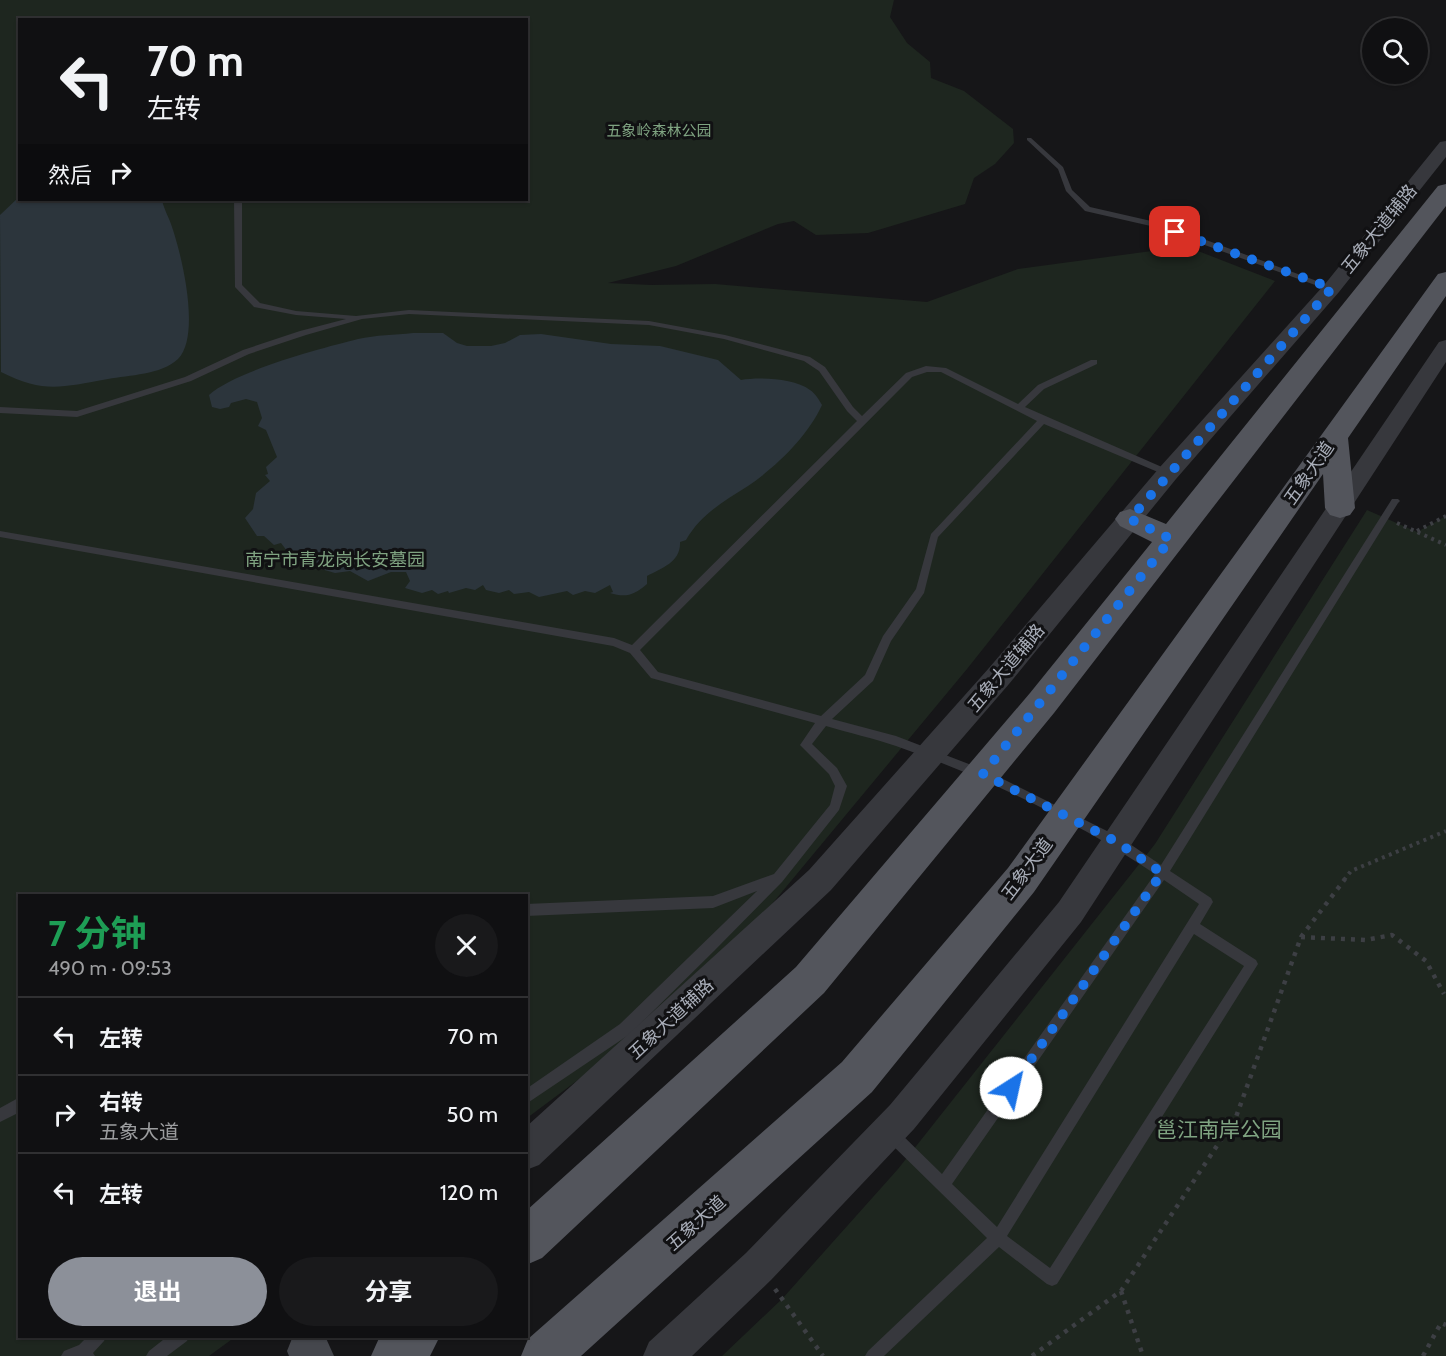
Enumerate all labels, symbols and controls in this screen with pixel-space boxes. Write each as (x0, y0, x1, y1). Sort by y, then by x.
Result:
map controls (1362, 18, 1428, 84)
button: search (1362, 18, 1428, 84)
text: 70 m (147, 35, 244, 87)
icon: left (48, 42, 126, 120)
text: 左转 (147, 92, 201, 125)
park label: 五象岭森林公园 (606, 122, 712, 140)
icon: right (104, 156, 137, 189)
text: 然后 (48, 162, 92, 189)
street label: 五象大道辅路 (1336, 180, 1422, 278)
pin (1149, 206, 1200, 257)
icon: arrive (1158, 215, 1191, 248)
street label: 五象大道 (1279, 437, 1339, 509)
park label: 南宁市青龙岗长安墓园 (245, 549, 425, 571)
street label: 五象大道辅路 (963, 620, 1049, 716)
street label: 五象大道 (997, 834, 1057, 904)
text: 7 分钟 (48, 911, 146, 955)
button: close (435, 914, 498, 977)
text: 490 m · 09:53 (48, 956, 172, 980)
street label: 五象大道辅路 (624, 974, 718, 1064)
icon: left (48, 1020, 81, 1053)
text: 70 m (448, 1023, 498, 1050)
text: 左转 (99, 1025, 143, 1052)
position arrow (979, 1056, 1043, 1120)
text: 右转 (99, 1089, 143, 1116)
icon: right (48, 1098, 81, 1131)
text: 50 m (446, 1101, 498, 1128)
park label: 邕江南岸公园 (1156, 1117, 1282, 1142)
text: 五象大道 (99, 1120, 179, 1144)
icon: left (48, 1176, 81, 1209)
text: 120 m (440, 1179, 498, 1206)
text: 左转 (99, 1181, 143, 1208)
street label: 五象大道 (662, 1191, 730, 1255)
button: 退出 (48, 1257, 267, 1326)
button: 分享 (279, 1257, 498, 1326)

